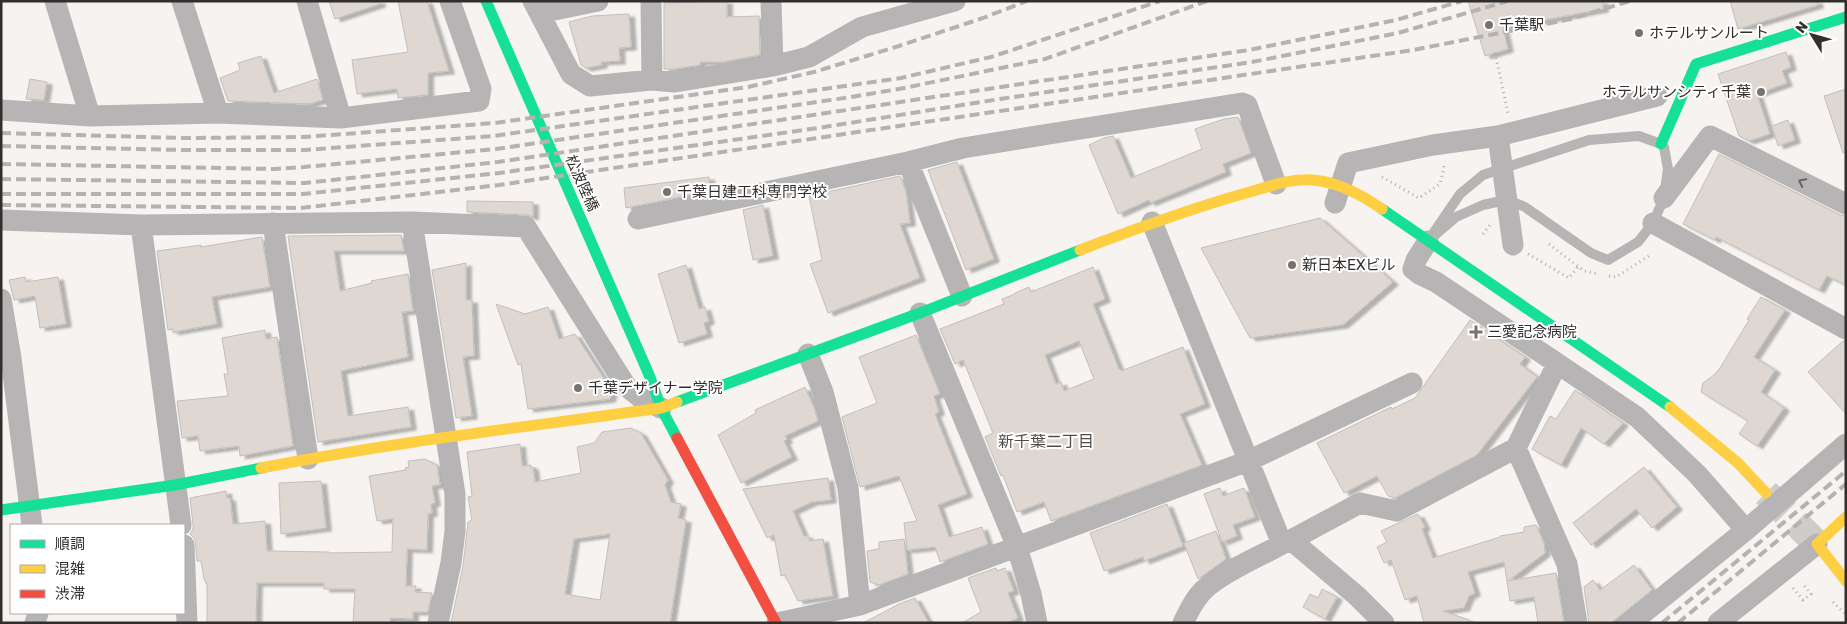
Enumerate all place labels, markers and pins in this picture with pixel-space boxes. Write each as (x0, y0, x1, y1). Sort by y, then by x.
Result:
place label: 千葉駅 (1499, 16, 1544, 34)
marker: 千葉駅 (1483, 19, 1495, 31)
place label: ホテルサンルート (1649, 24, 1769, 42)
marker: ホテルサンルート (1633, 27, 1645, 39)
place label: ホテルサンシティ千葉 (1602, 83, 1751, 101)
marker: ホテルサンシティ千葉 (1755, 86, 1767, 98)
place label: 千葉日建工科専門学校 (677, 183, 827, 201)
marker: 千葉日建工科専門学校 (661, 186, 673, 198)
place label: 新日本EXビル (1302, 256, 1396, 274)
marker: 新日本EXビル (1286, 259, 1298, 271)
place label: 三愛記念病院 (1487, 323, 1577, 341)
marker: 三愛記念病院 (1469, 325, 1483, 339)
place label: 千葉デザイナー学院 (588, 379, 723, 397)
marker: 千葉デザイナー学院 (572, 382, 584, 394)

